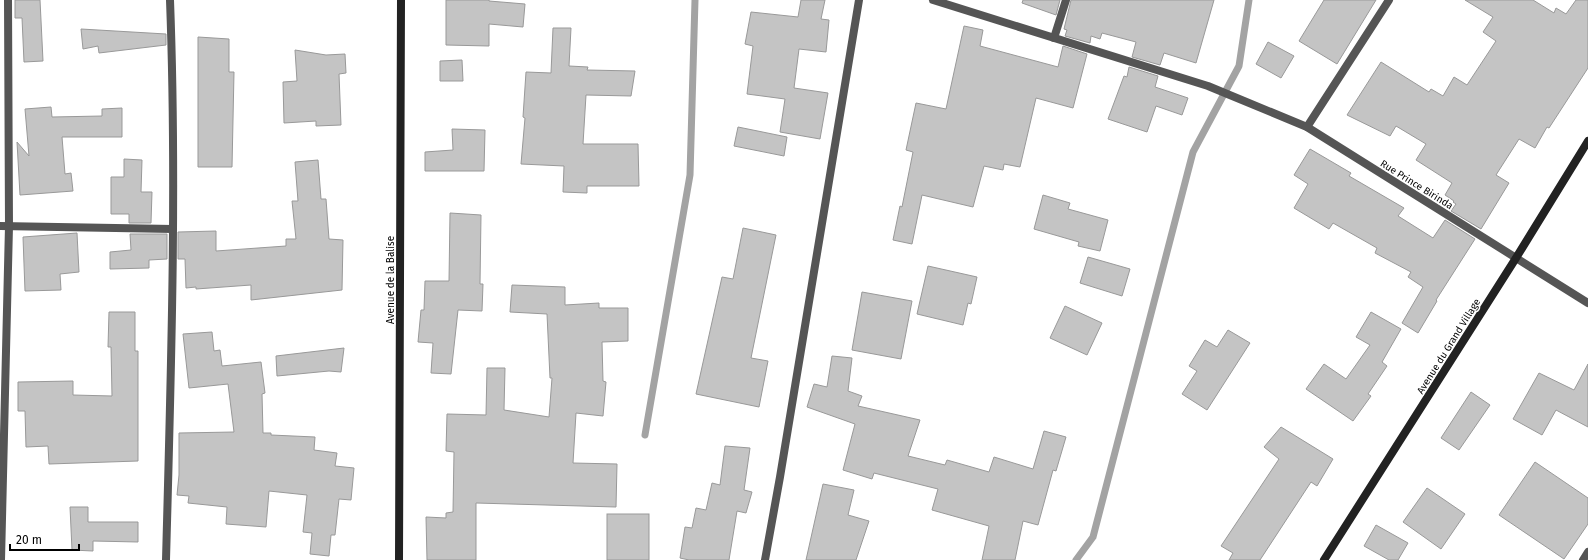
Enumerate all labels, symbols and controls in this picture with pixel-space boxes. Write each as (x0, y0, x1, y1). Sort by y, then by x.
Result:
street label: Rue Prince Birinda (1378, 158, 1455, 212)
street label: Avenue de la Balise (385, 236, 397, 324)
street label: Avenue du Grand Village (1415, 297, 1483, 396)
scale bar (10, 526, 79, 552)
text: 20 m (16, 533, 42, 547)

